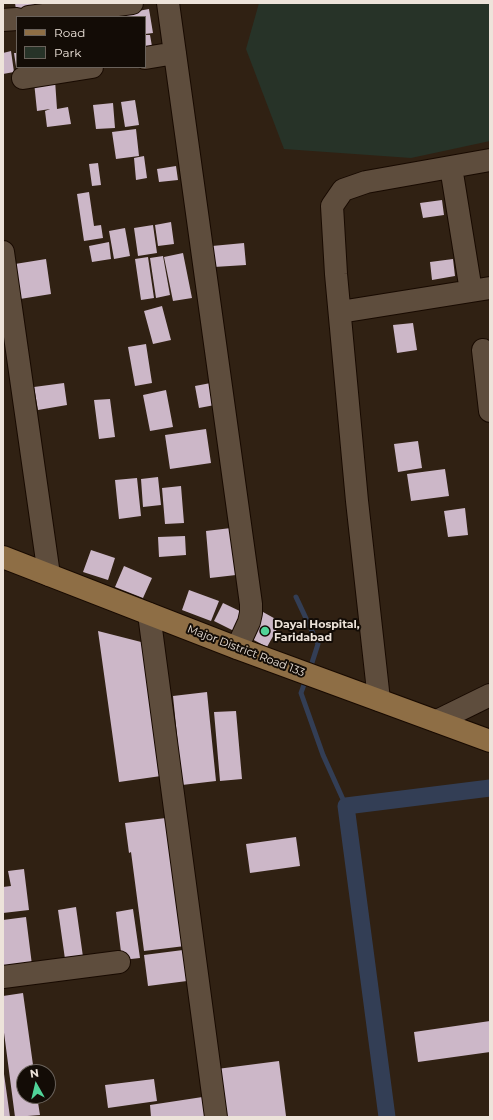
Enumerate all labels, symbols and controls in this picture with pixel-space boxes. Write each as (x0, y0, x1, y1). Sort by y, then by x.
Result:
legend (16, 16, 146, 68)
text: Road (54, 25, 85, 40)
text: Park (54, 45, 81, 60)
place label: Dayal Hospital, Faridabad (274, 618, 360, 644)
street label: Major District Road 133 (185, 622, 307, 680)
marker: Dayal Hospital, Faridabad (259, 625, 271, 637)
north arrow (16, 1064, 56, 1104)
text: N (29, 1066, 40, 1081)

